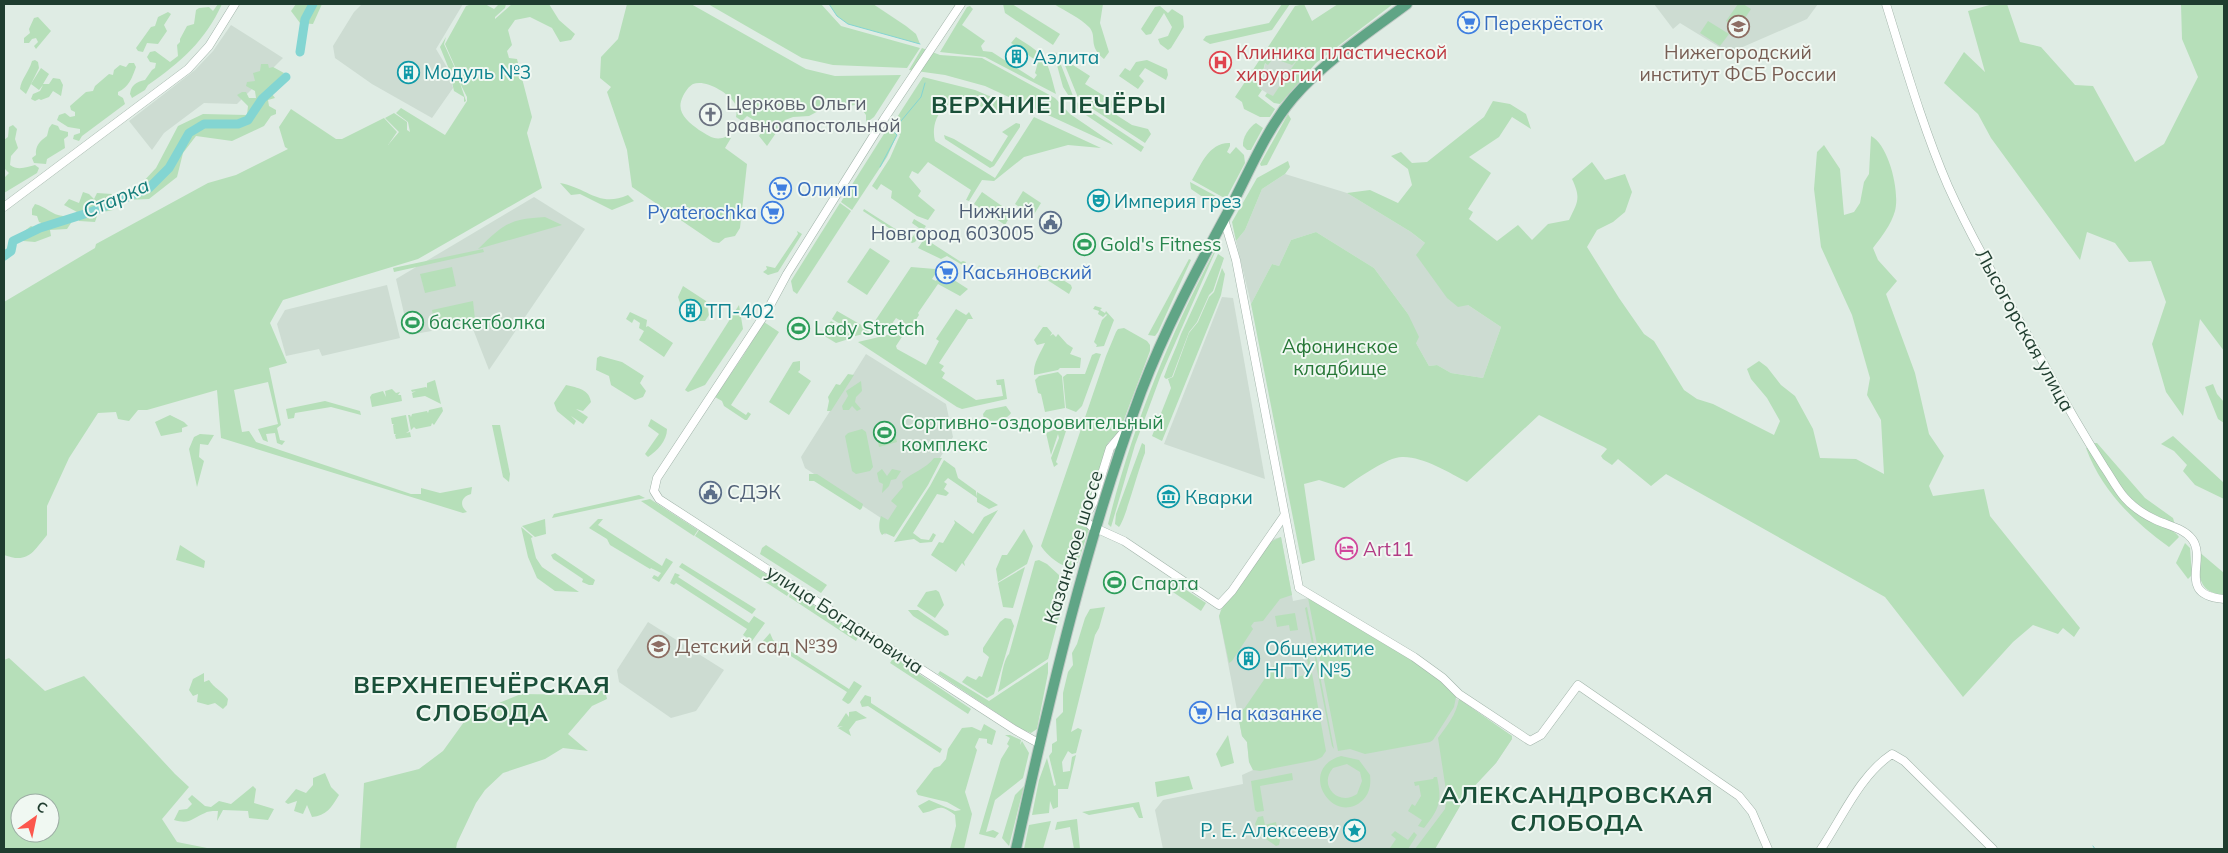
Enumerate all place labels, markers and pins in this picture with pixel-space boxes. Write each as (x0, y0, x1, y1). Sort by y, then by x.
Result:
supermarket icon: Перекрёсток (1456, 11, 1480, 35)
place label: Перекрёсток (1484, 11, 1604, 35)
school or university icon: Нижегородский институт ФСБ России (1726, 14, 1750, 38)
place label: Клиника пластической хирургии (1236, 40, 1447, 86)
place label: Нижегородский институт ФСБ России (1639, 40, 1837, 86)
building icon: Аэлита (1005, 45, 1029, 69)
place label: Аэлита (1033, 45, 1099, 69)
hospital icon: Клиника пластической хирургии (1208, 51, 1232, 75)
building icon: Модуль №3 (396, 60, 420, 84)
place label: Модуль №3 (424, 60, 531, 84)
place label: Церковь Ольги равноапостольной (726, 91, 900, 137)
church icon: Церковь Ольги равноапостольной (698, 102, 722, 126)
supermarket icon: Олимп (769, 177, 793, 201)
place label: Олимп (797, 177, 858, 201)
theatre icon: Империя грез (1086, 189, 1110, 213)
place label: Империя грез (1114, 189, 1241, 213)
place label: Нижний Новгород 603005 (871, 199, 1034, 245)
place label: Pyaterochka (647, 200, 757, 224)
supermarket icon: Pyaterochka (761, 200, 785, 224)
public building icon: Нижний Новгород 603005 (1038, 210, 1062, 234)
sports icon: Gold's Fitness (1072, 232, 1096, 256)
place label: Gold's Fitness (1100, 232, 1221, 256)
supermarket icon: Касьяновский (934, 260, 958, 284)
place label: Касьяновский (962, 260, 1092, 284)
building icon: ТП-402 (678, 299, 702, 323)
place label: ТП-402 (706, 299, 774, 323)
sports icon: баскетболка (401, 310, 425, 334)
place label: баскетболка (429, 310, 546, 334)
sports icon: Lady Stretch (786, 316, 810, 340)
place label: Lady Stretch (814, 316, 925, 340)
place label: Сортивно-оздоровительный комплекс (901, 410, 1164, 456)
sports icon: Сортивно-оздоровительный комплекс (873, 421, 897, 445)
public building icon: СДЭК (699, 480, 723, 504)
place label: СДЭК (727, 480, 781, 504)
museum icon: Кварки (1157, 485, 1181, 509)
place label: Кварки (1185, 485, 1253, 509)
hotel icon: Art11 (1335, 537, 1359, 561)
place label: Art11 (1363, 537, 1414, 561)
sports icon: Спарта (1103, 571, 1127, 595)
place label: Спарта (1131, 571, 1199, 595)
school or university icon: Детский сад №39 (647, 634, 671, 658)
place label: Детский сад №39 (675, 634, 838, 658)
place label: Общежитие НГТУ №5 (1265, 636, 1374, 682)
building icon: Общежитие НГТУ №5 (1237, 647, 1261, 671)
supermarket icon: На казанке (1188, 701, 1212, 725)
place label: На казанке (1216, 701, 1322, 725)
place label: Р. Е. Алексееву (1200, 818, 1339, 842)
place icon: Р. Е. Алексееву (1343, 818, 1367, 842)

